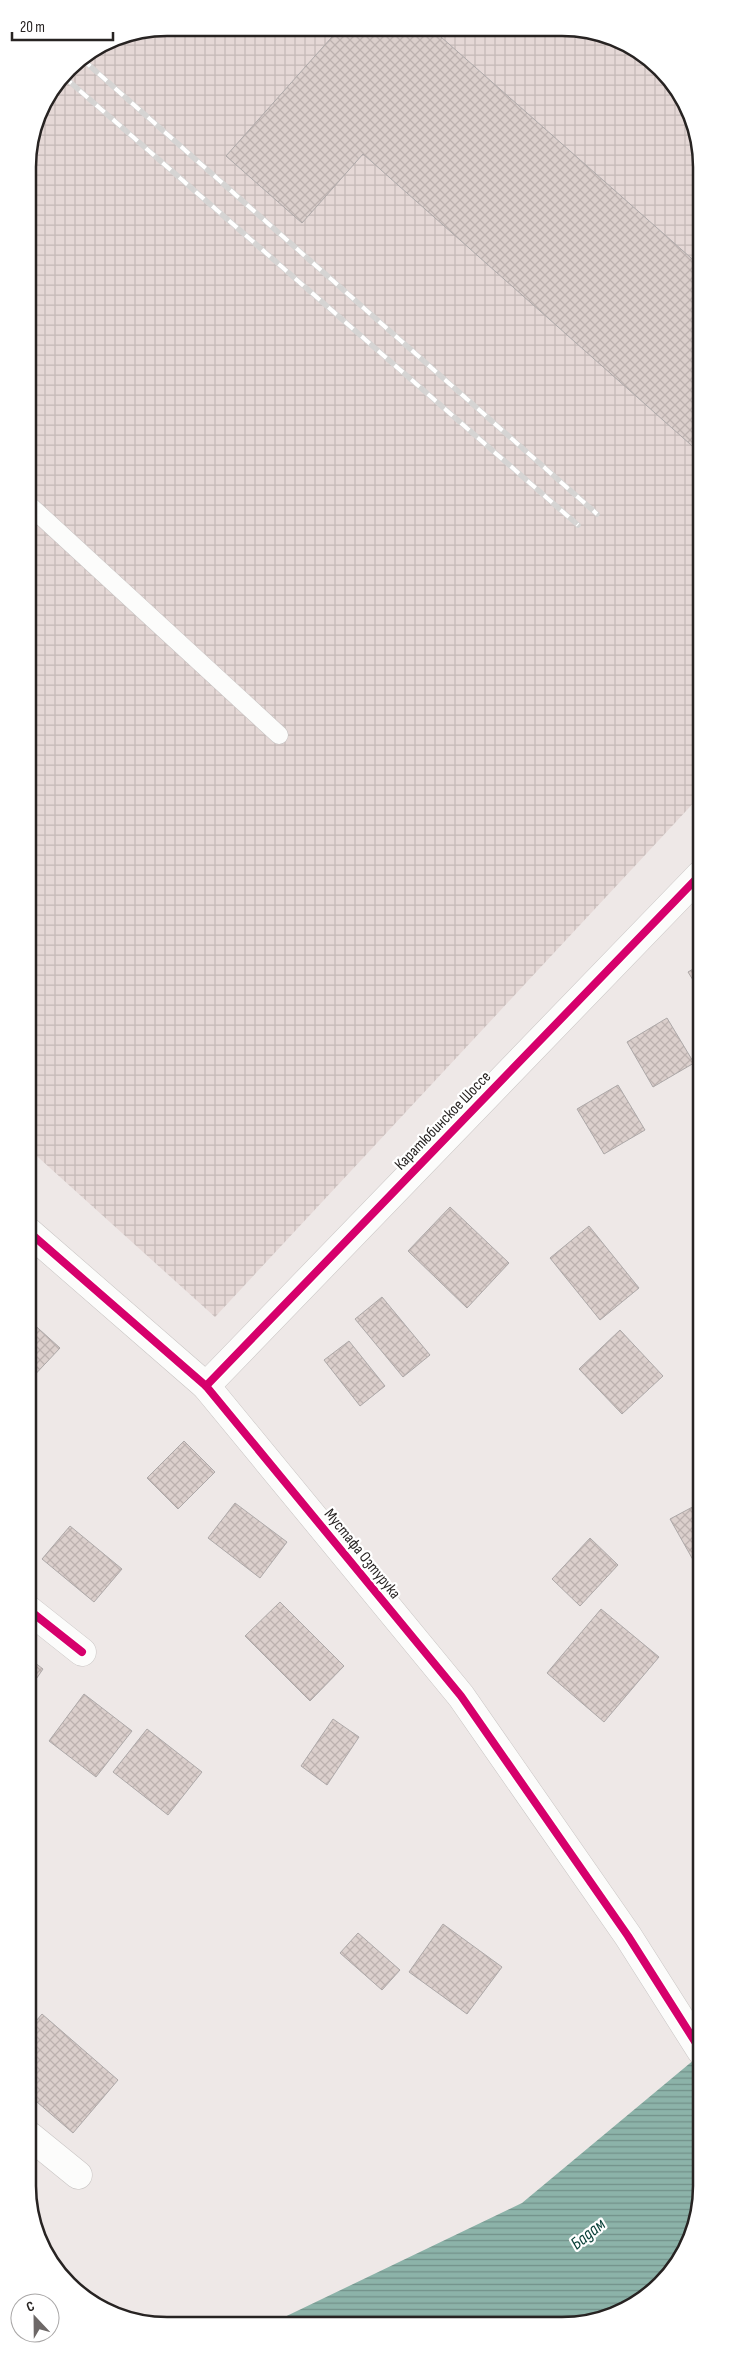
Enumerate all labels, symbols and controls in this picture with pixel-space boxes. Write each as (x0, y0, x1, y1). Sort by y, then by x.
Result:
scale bar (12, 10, 114, 42)
text: 20 m (20, 18, 45, 37)
street label: Каратюбинское Шоссе (391, 1068, 495, 1174)
street label: Мустафа Озтурука (320, 1505, 404, 1603)
water label: Бадам (566, 2214, 610, 2254)
north arrow (10, 2293, 60, 2343)
text: С (24, 2297, 37, 2316)

